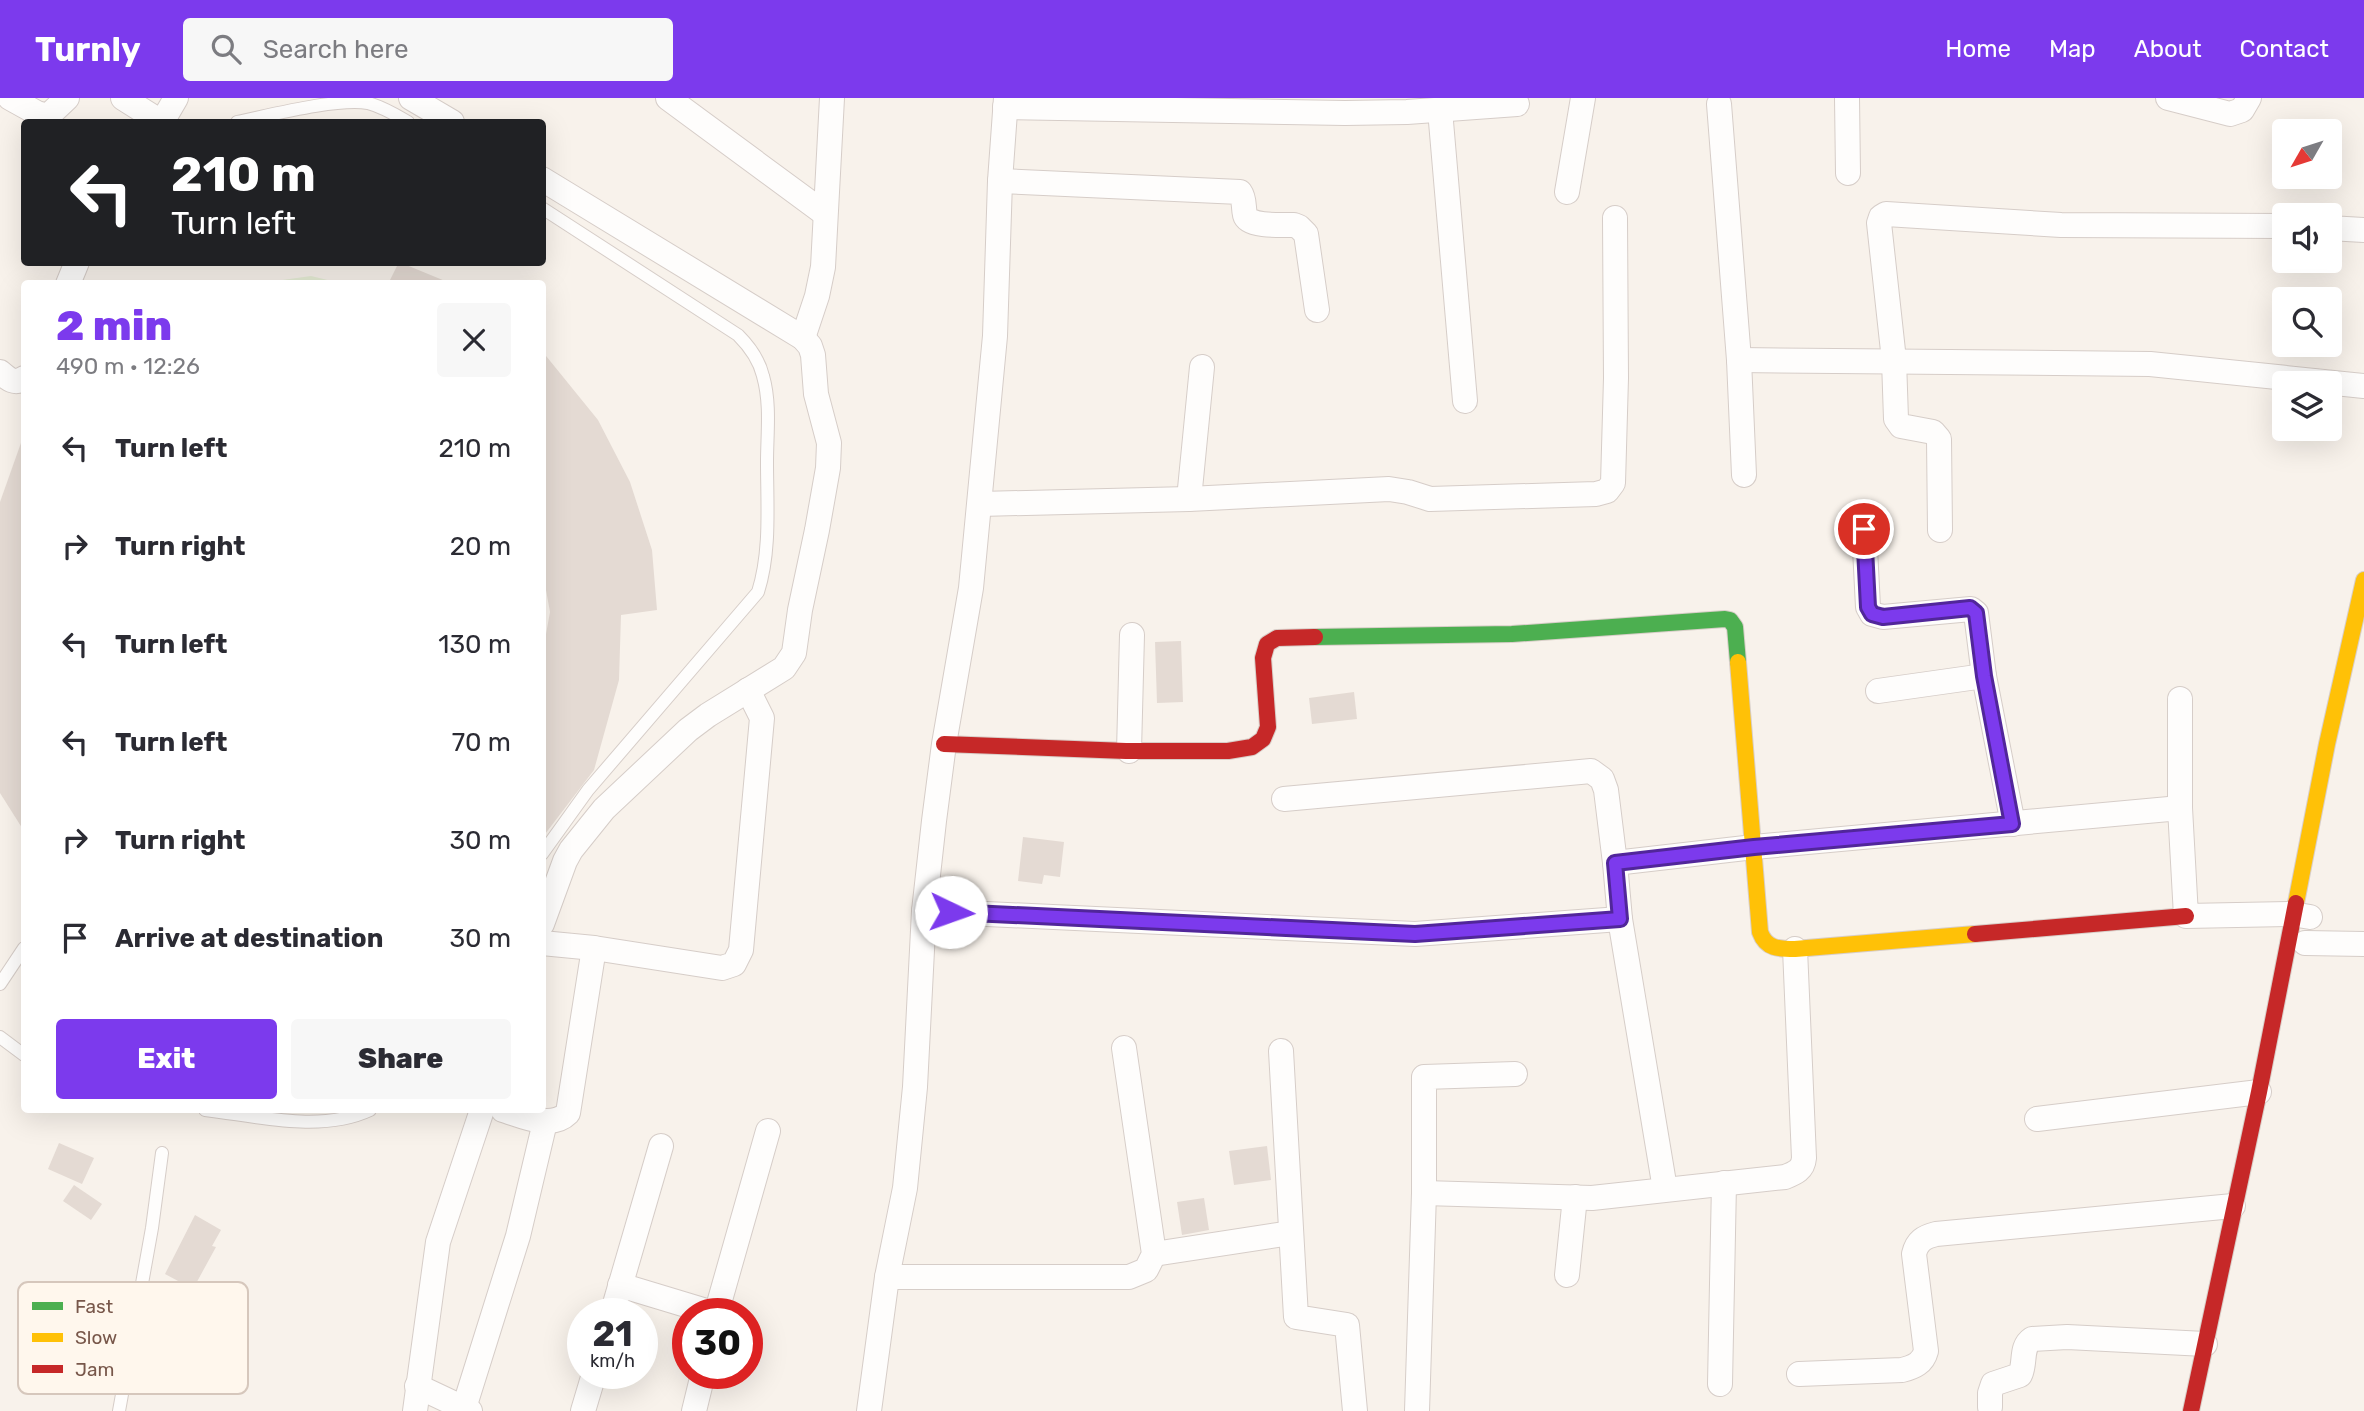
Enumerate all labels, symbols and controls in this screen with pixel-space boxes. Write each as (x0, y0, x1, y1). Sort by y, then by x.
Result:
search box (183, 18, 673, 81)
text: Turnly (35, 30, 141, 69)
icon: search (207, 30, 245, 68)
text: Search here (263, 34, 409, 65)
text: Home (1945, 35, 2011, 63)
text: Map (2049, 35, 2096, 63)
text: About (2134, 35, 2202, 63)
text: Contact (2240, 35, 2329, 63)
north arrow (2272, 119, 2342, 189)
map controls (2272, 119, 2342, 441)
text: 210 m (171, 145, 316, 203)
icon: left (56, 147, 147, 238)
button: sound (2272, 203, 2342, 273)
text: Turn left (171, 204, 296, 242)
button: search (2272, 287, 2342, 357)
text: 2 min (56, 301, 172, 351)
button: close (437, 303, 511, 377)
text: 490 m · 12:26 (56, 352, 200, 380)
button: layers (2272, 371, 2342, 441)
icon: left (56, 429, 94, 467)
text: Turn left (115, 433, 227, 464)
text: 210 m (439, 433, 511, 464)
pin (1834, 499, 1894, 559)
icon: arrive (1845, 510, 1883, 548)
icon: right (56, 527, 94, 565)
text: Turn right (115, 531, 245, 562)
text: 20 m (450, 531, 511, 562)
icon: left (56, 625, 94, 663)
text: Turn left (115, 629, 227, 660)
text: 130 m (438, 629, 511, 660)
icon: left (56, 723, 94, 761)
text: Turn left (115, 727, 227, 758)
text: 70 m (452, 727, 511, 758)
icon: right (56, 821, 94, 859)
text: Turn right (115, 825, 245, 856)
text: 30 m (449, 825, 511, 856)
position arrow (914, 875, 988, 949)
icon: arrive (56, 919, 94, 957)
text: Arrive at destination (115, 923, 383, 954)
text: 30 m (449, 923, 511, 954)
button: Exit (56, 1019, 277, 1099)
button: Share (291, 1019, 511, 1099)
legend (18, 1282, 248, 1394)
text: Fast (75, 1295, 114, 1318)
speed limit sign: 30 (672, 1298, 763, 1389)
text: 21 (592, 1313, 633, 1355)
text: Slow (75, 1326, 117, 1349)
text: km/h (590, 1350, 635, 1372)
text: Jam (75, 1358, 114, 1381)

